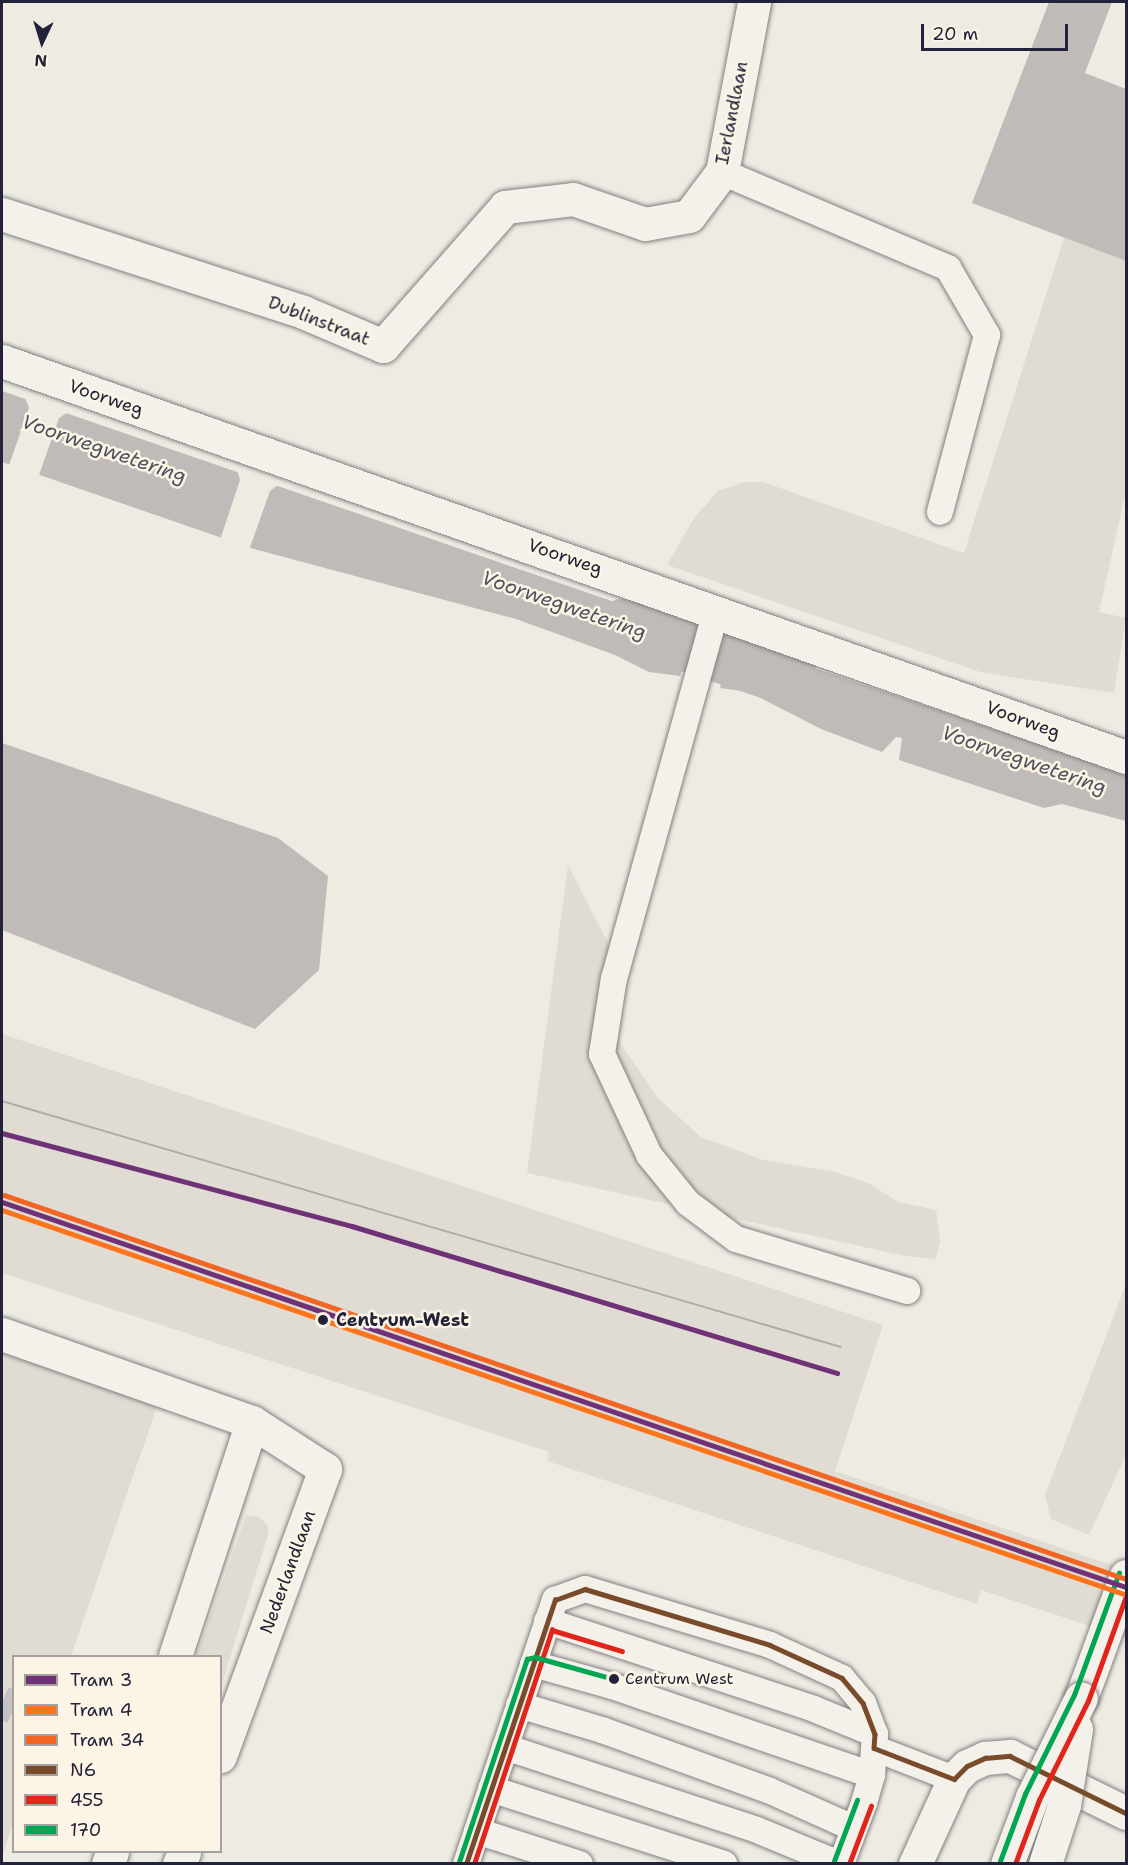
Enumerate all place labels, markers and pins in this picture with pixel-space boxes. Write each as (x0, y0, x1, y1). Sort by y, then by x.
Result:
place label: Centrum-West (336, 1309, 469, 1331)
marker: Centrum-West (314, 1311, 332, 1329)
place label: Centrum West (625, 1669, 734, 1689)
marker: Centrum West (608, 1673, 620, 1685)

